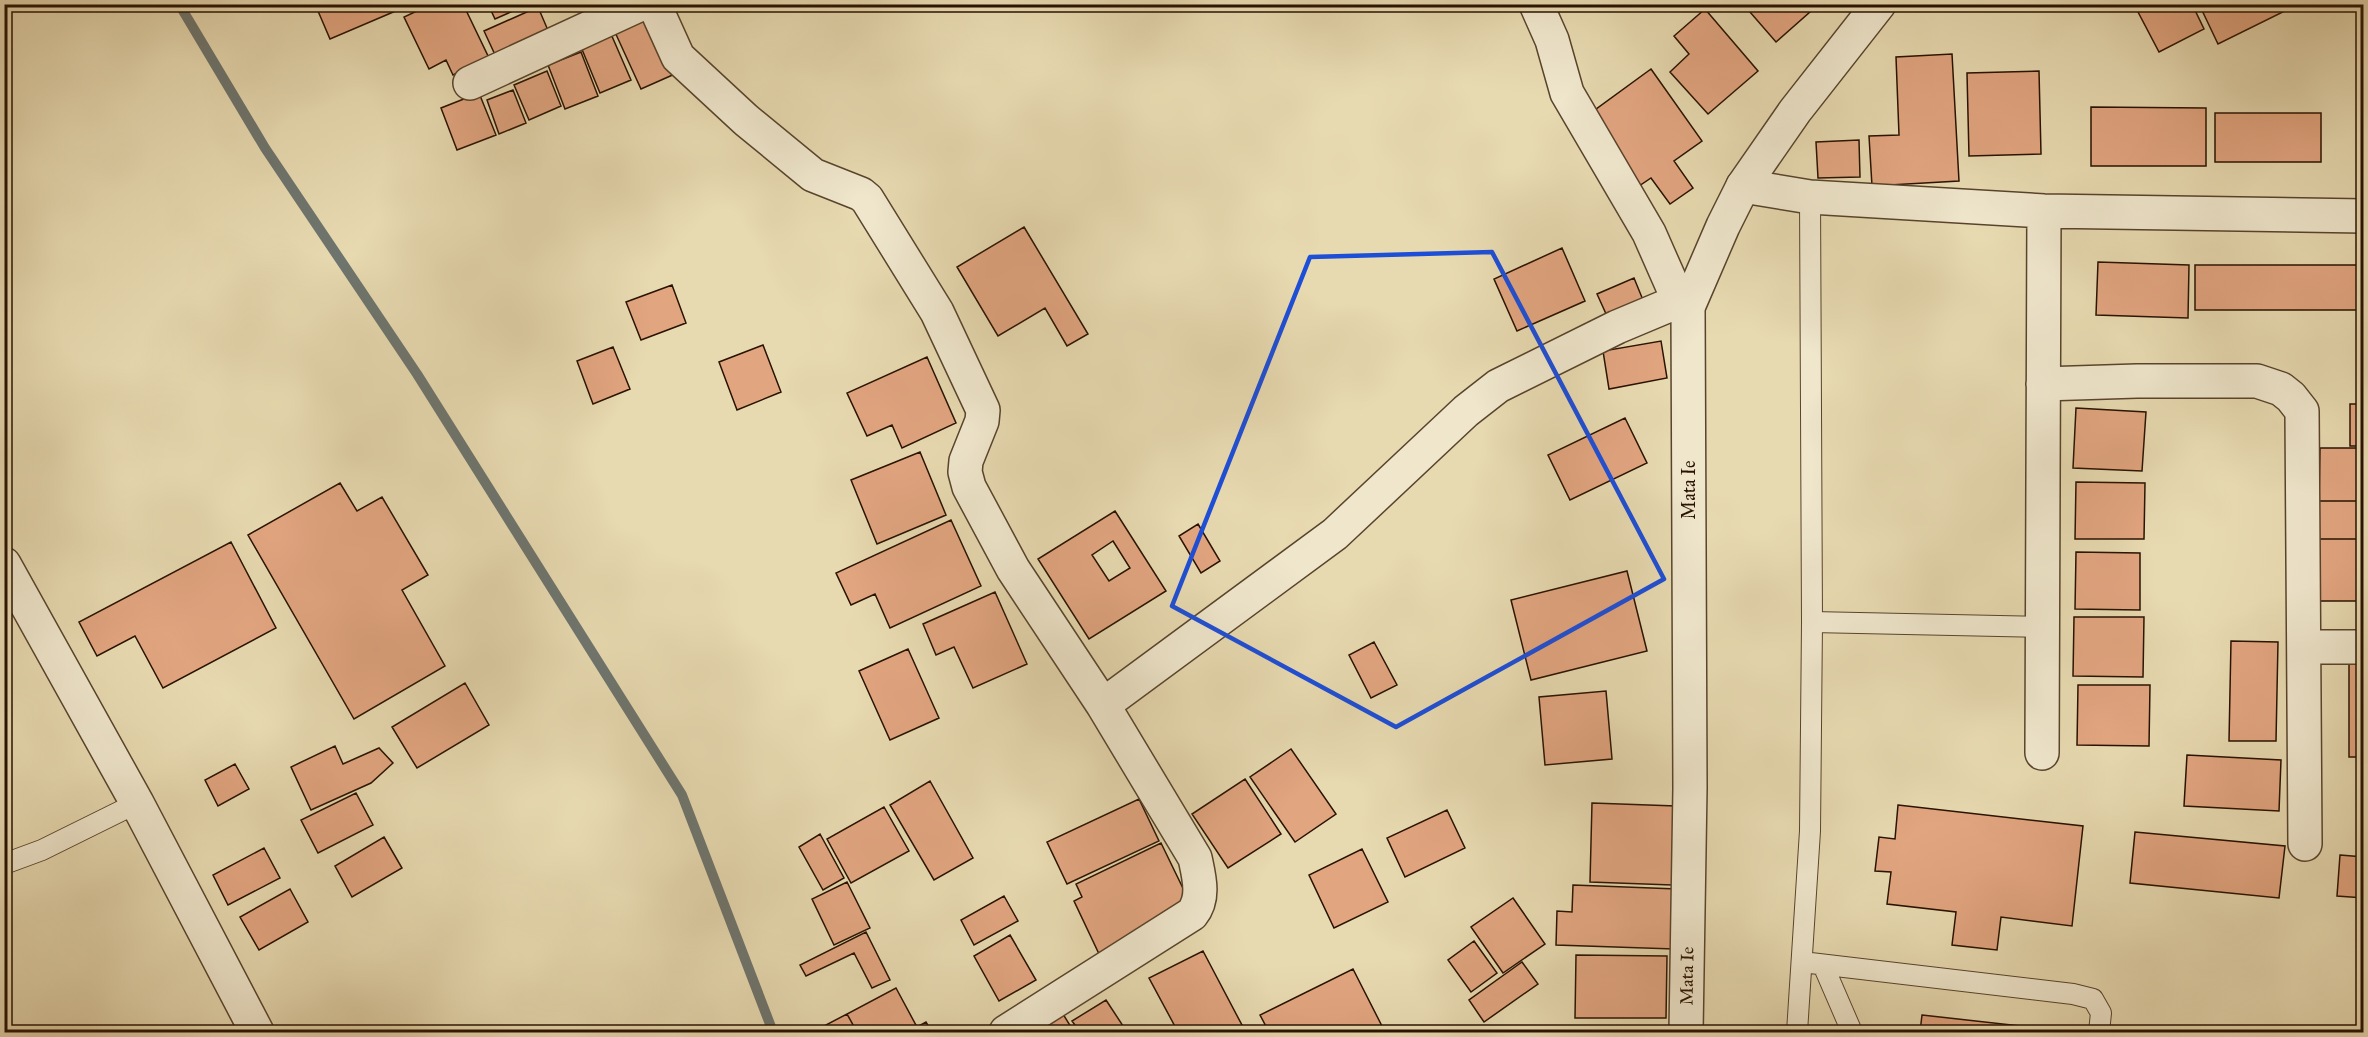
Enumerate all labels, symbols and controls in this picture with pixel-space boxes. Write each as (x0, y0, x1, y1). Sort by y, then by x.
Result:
street label: Mata Ie (1678, 461, 1700, 519)
street label: Mata Ie (1675, 946, 1698, 1006)

